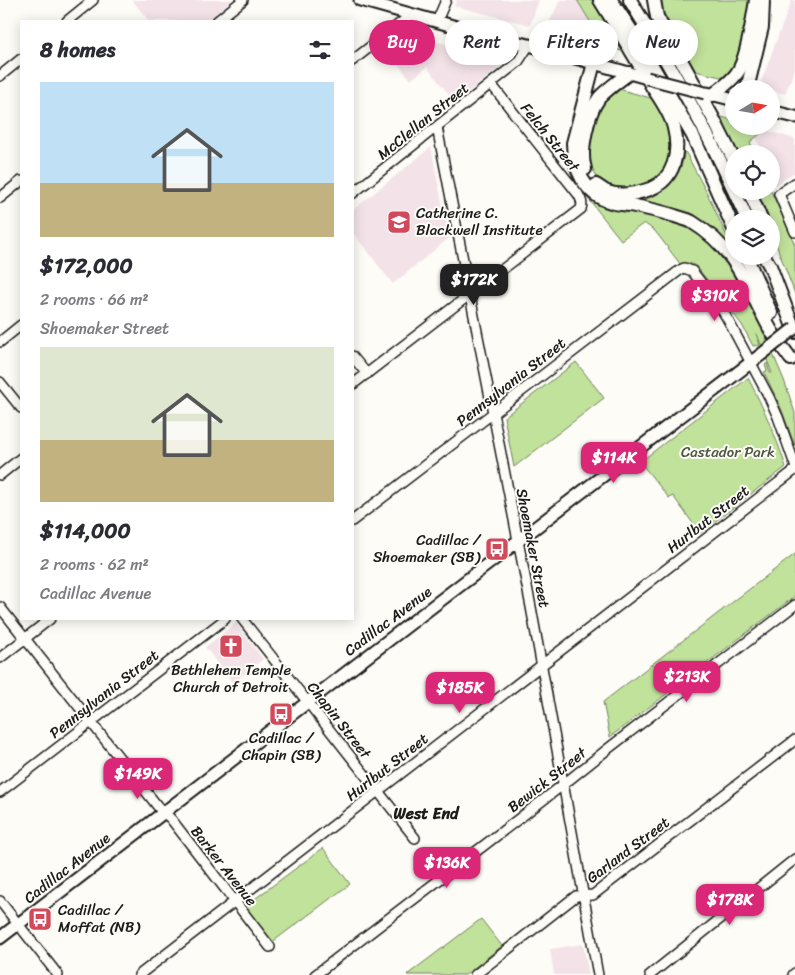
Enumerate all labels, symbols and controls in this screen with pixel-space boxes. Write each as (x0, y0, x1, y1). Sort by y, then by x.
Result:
chip: Buy (369, 20, 435, 65)
chip: Rent (445, 20, 519, 65)
chip: Filters (529, 20, 618, 65)
chip: New (628, 20, 698, 65)
text: 8 homes (40, 31, 115, 69)
icon: filters (306, 36, 334, 64)
street label: McClellan Street (371, 75, 475, 166)
north arrow (725, 80, 780, 135)
map controls (725, 80, 780, 265)
street label: Felch Street (514, 97, 587, 178)
icon: home (142, 115, 232, 205)
button: locate (725, 145, 780, 200)
place label: Catherine C. Blackwell Institute (416, 200, 543, 243)
school or university icon: Catherine C. Blackwell Institute (386, 209, 412, 235)
button: layers (725, 210, 780, 265)
text: $172,000 (40, 247, 133, 285)
pin: $172K (439, 264, 509, 306)
text: $172K (451, 265, 497, 294)
pin: $310K (680, 280, 750, 322)
text: $310K (692, 281, 738, 310)
text: 2 rooms · 66 m² (40, 285, 149, 314)
text: Shoemaker Street (40, 314, 169, 343)
street label: Pennsylvania Street (450, 330, 572, 433)
icon: home (142, 380, 232, 470)
park label: Castador Park (681, 439, 775, 465)
pin: $114K (579, 442, 649, 484)
text: $114K (592, 443, 636, 472)
street label: Hurlbut Street (661, 478, 755, 560)
street label: Shoemaker Street (509, 486, 557, 610)
text: $114,000 (40, 512, 131, 550)
place label: Cadillac / Shoemaker (SB) (373, 527, 482, 570)
bus stop icon: Cadillac / Shoemaker (SB) (484, 536, 510, 562)
text: 2 rooms · 62 m² (40, 550, 149, 579)
text: Cadillac Avenue (40, 579, 151, 608)
street label: Cadillac Avenue (339, 579, 437, 663)
church icon: Bethlehem Temple Church of Detroit (218, 633, 244, 659)
street label: Pennsylvania Street (43, 642, 165, 745)
place label: Bethlehem Temple Church of Detroit (171, 657, 291, 700)
pin: $213K (652, 660, 722, 703)
text: $213K (664, 662, 710, 691)
pin: $185K (425, 672, 495, 714)
text: $185K (437, 673, 483, 702)
street label: Chapin Street (300, 676, 378, 765)
bus stop icon: Cadillac / Chapin (SB) (268, 701, 294, 727)
place label: Cadillac / Chapin (SB) (242, 725, 321, 768)
street label: Hurlbut Street (340, 726, 434, 808)
street label: Bewick Street (502, 740, 593, 819)
pin: $149K (103, 758, 173, 800)
text: $149K (114, 759, 162, 788)
district label: West End (393, 799, 460, 828)
street label: Garland Street (581, 810, 676, 890)
street label: Barker Avenue (184, 820, 264, 912)
street label: Cadillac Avenue (18, 826, 116, 910)
pin: $136K (412, 846, 482, 889)
text: $136K (424, 848, 470, 877)
pin: $178K (695, 884, 765, 926)
text: $178K (707, 885, 753, 914)
place label: Cadillac / Moffat (NB) (58, 897, 140, 940)
bus stop icon: Cadillac / Moffat (NB) (27, 906, 53, 932)

